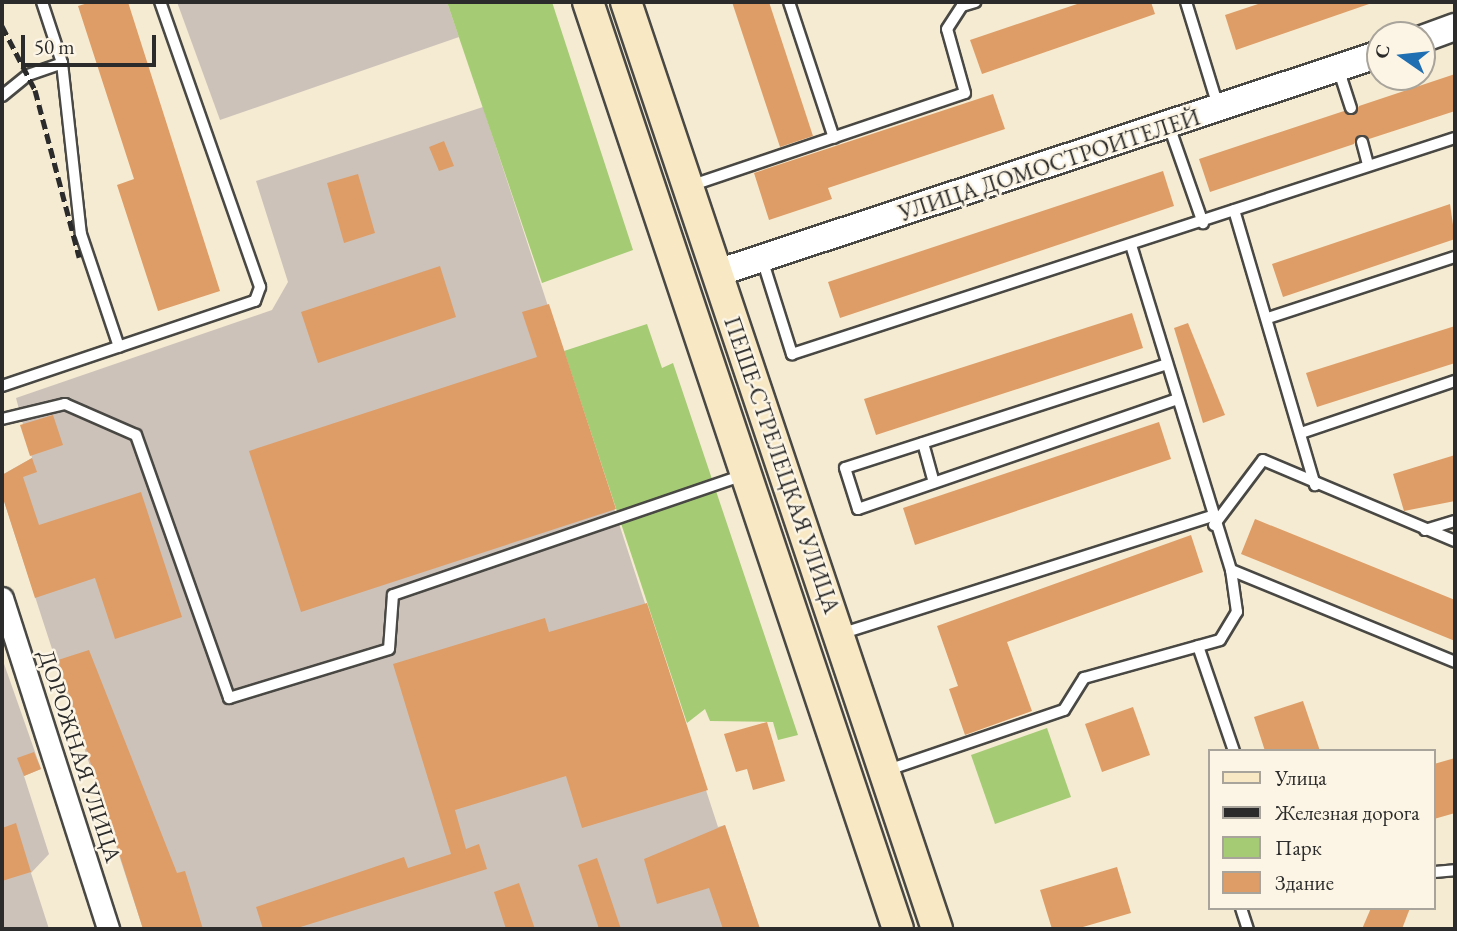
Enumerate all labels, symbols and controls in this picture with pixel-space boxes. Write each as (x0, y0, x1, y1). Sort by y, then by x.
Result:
scale bar (24, 21, 159, 65)
north arrow (1366, 21, 1436, 91)
text: 50 m (34, 33, 75, 60)
text: С (1368, 42, 1396, 61)
street label: УЛИЦА ДОМОСТРОИТЕЛЕЙ (895, 103, 1203, 227)
street label: ПЕШЕ-СТРЕЛЕЦКАЯ УЛИЦА (718, 313, 846, 617)
street label: ДОРОЖНАЯ УЛИЦА (33, 646, 127, 866)
legend (1208, 749, 1436, 910)
text: Улица (1275, 764, 1327, 791)
text: Железная дорога (1275, 799, 1420, 826)
text: Парк (1275, 834, 1322, 861)
text: Здание (1275, 869, 1334, 896)

